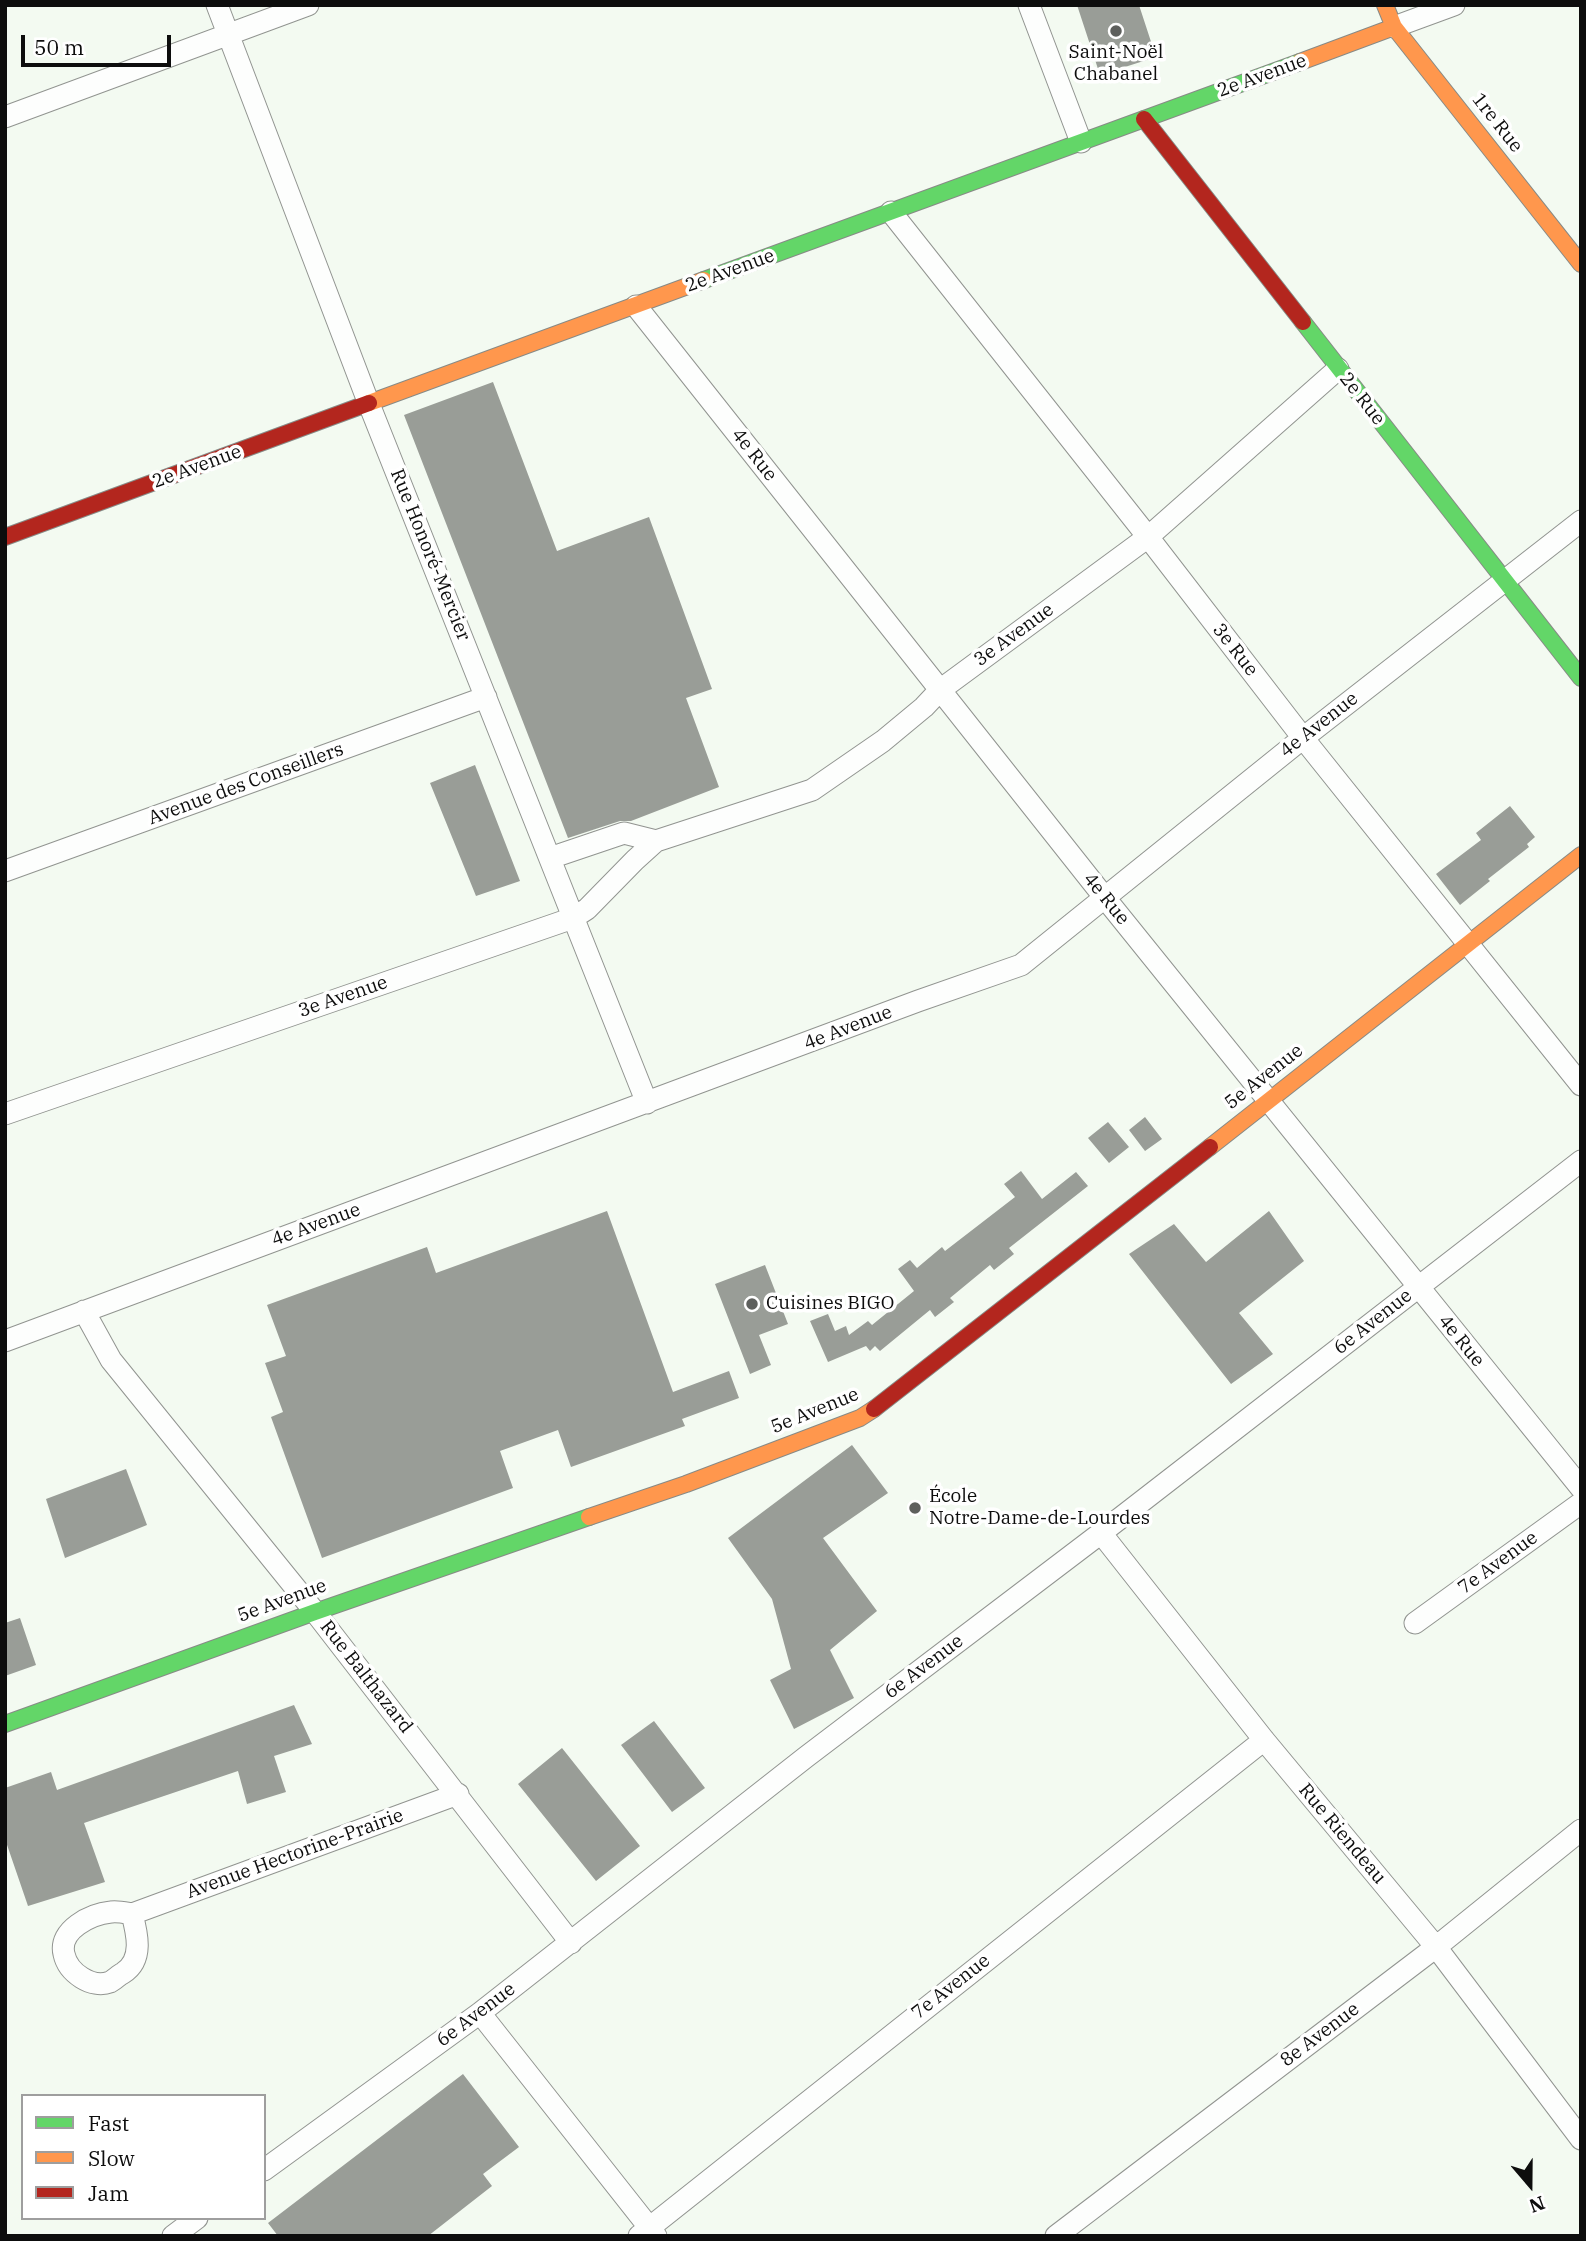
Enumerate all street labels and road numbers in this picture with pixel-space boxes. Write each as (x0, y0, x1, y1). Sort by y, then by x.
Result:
street label: 2e Avenue (1215, 49, 1309, 103)
street label: 1re Rue (1467, 89, 1527, 157)
street label: 2e Avenue (683, 244, 777, 298)
street label: 2e Rue (1334, 368, 1390, 430)
street label: 4e Rue (726, 424, 782, 486)
street label: 2e Avenue (150, 440, 244, 494)
street label: Rue Honoré-Mercier (385, 466, 475, 644)
street label: 3e Avenue (970, 599, 1058, 671)
street label: 3e Rue (1207, 619, 1263, 681)
street label: 4e Avenue (1275, 687, 1363, 763)
street label: Avenue des Conseillers (145, 738, 347, 830)
street label: 4e Rue (1078, 868, 1134, 930)
street label: 3e Avenue (295, 971, 391, 1023)
street label: 4e Avenue (801, 1001, 895, 1055)
street label: 5e Avenue (1220, 1039, 1308, 1115)
street label: 4e Avenue (269, 1198, 363, 1252)
street label: 6e Avenue (1329, 1284, 1417, 1360)
street label: 4e Rue (1433, 1310, 1489, 1372)
street label: 5e Avenue (768, 1383, 862, 1439)
street label: 7e Avenue (1454, 1527, 1542, 1599)
street label: 5e Avenue (235, 1574, 329, 1628)
street label: Rue Balthazard (315, 1616, 417, 1738)
street label: 6e Avenue (880, 1630, 968, 1704)
street label: Rue Riendeau (1293, 1779, 1391, 1889)
street label: Avenue Hectorine-Prairie (184, 1804, 406, 1904)
street label: 7e Avenue (907, 1949, 995, 2025)
street label: 6e Avenue (432, 1978, 520, 2052)
street label: 8e Avenue (1276, 1998, 1364, 2072)

